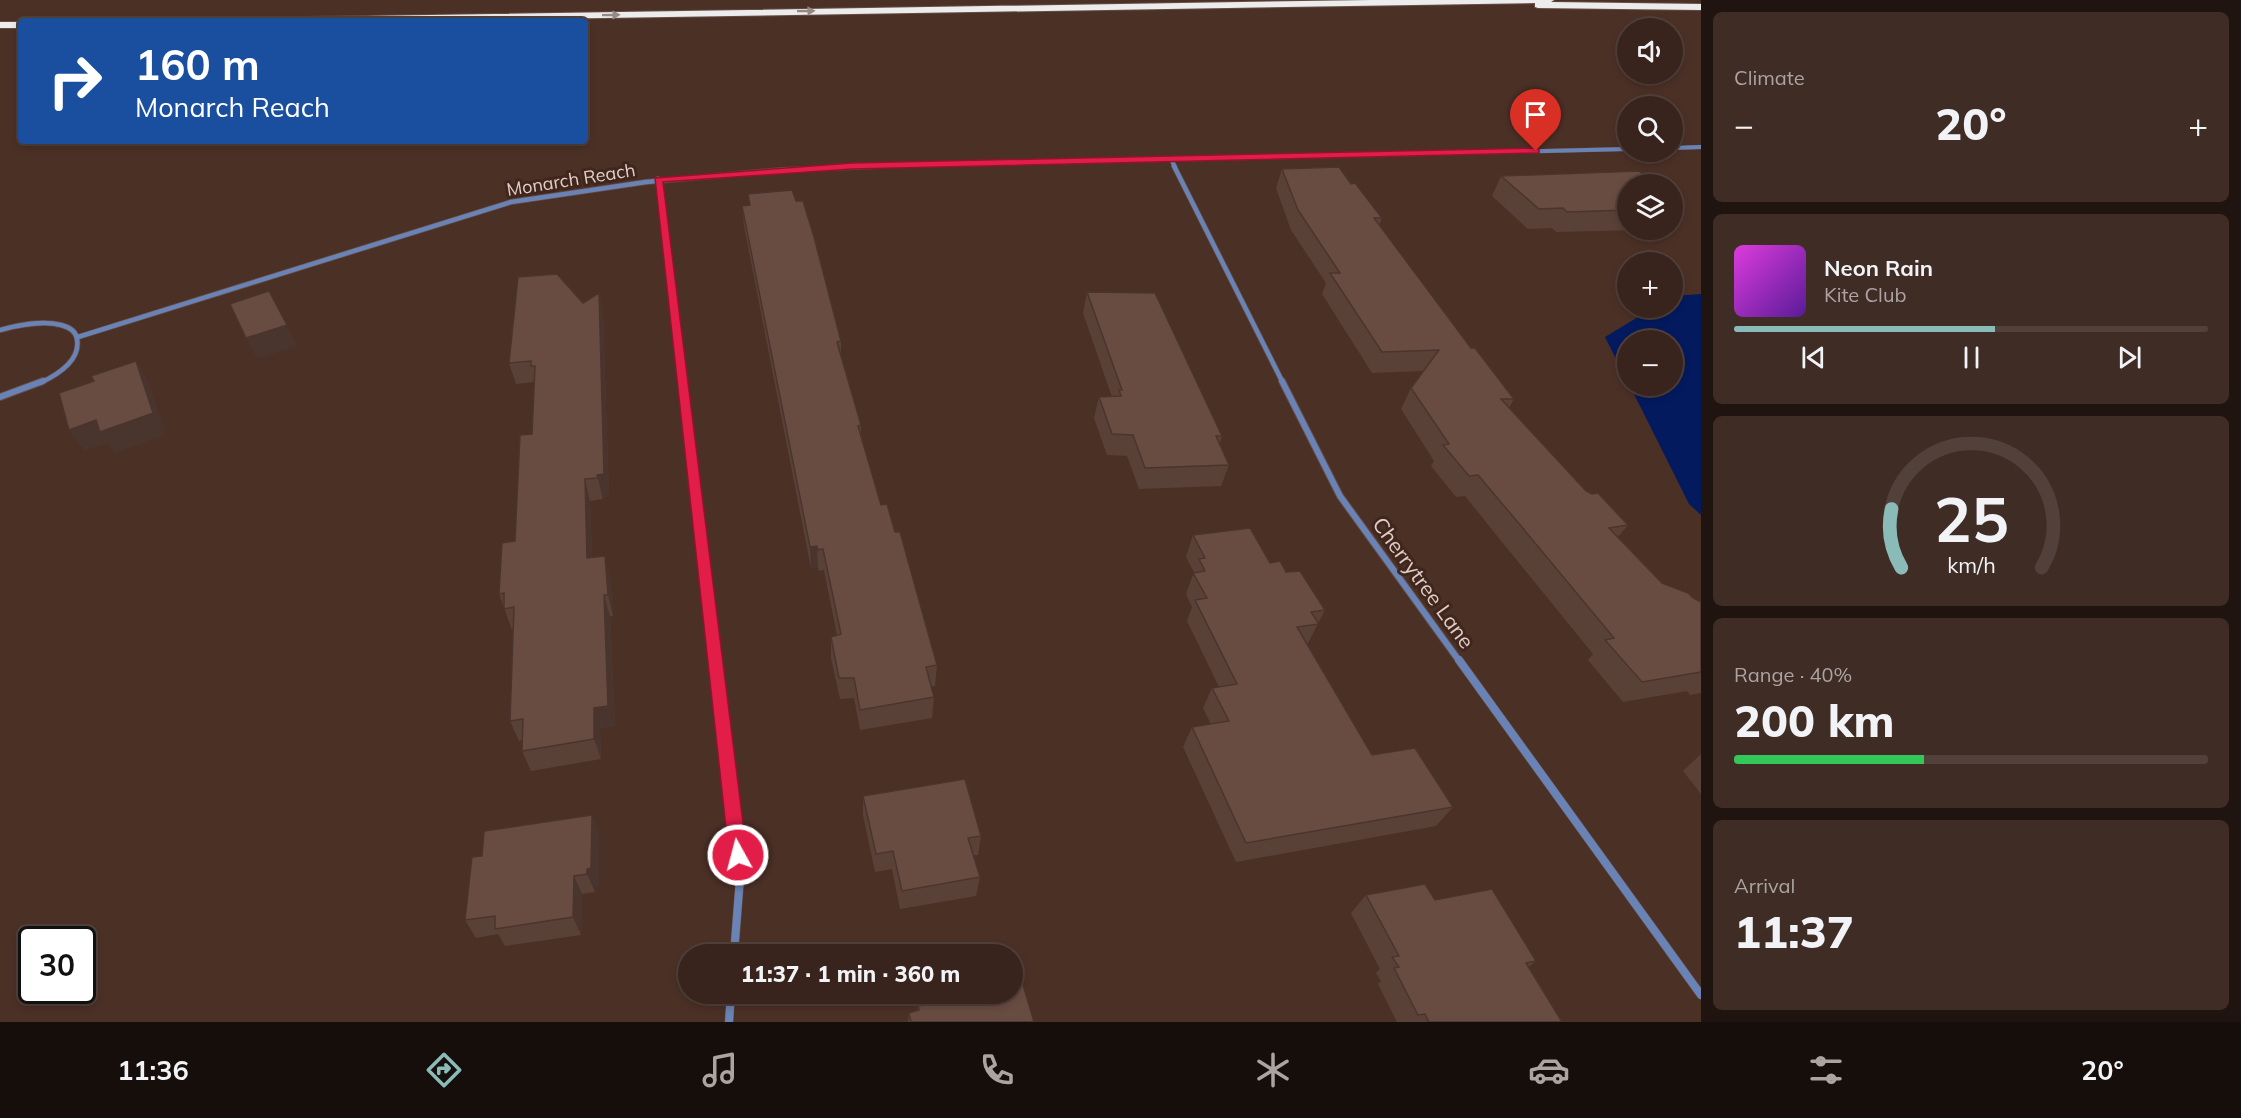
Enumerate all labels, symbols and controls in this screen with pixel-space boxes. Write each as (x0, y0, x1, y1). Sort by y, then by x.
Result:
one-way arrow (797, 6, 816, 16)
one-way arrow (602, 10, 621, 19)
map controls (1617, 18, 1683, 396)
button: sound (1617, 18, 1683, 84)
text: 160 m (135, 38, 260, 91)
icon: right (36, 42, 114, 120)
text: Climate (1734, 65, 1805, 90)
pin (1510, 89, 1561, 151)
text: Monarch Reach (135, 90, 330, 124)
text: 20° (1935, 95, 2007, 151)
button: search (1617, 96, 1683, 162)
icon: arrive (1519, 98, 1552, 131)
text: − (1734, 104, 1754, 145)
text: + (2188, 104, 2208, 145)
street label: Monarch Reach (505, 158, 637, 201)
button: layers (1617, 174, 1683, 240)
button: + (1617, 252, 1683, 318)
text: Neon Rain (1824, 254, 1933, 282)
text: Kite Club (1824, 282, 1906, 307)
button: − (1617, 330, 1683, 396)
icon: previous (1797, 341, 1830, 374)
icon: pause (1955, 341, 1988, 374)
icon: next (2113, 341, 2146, 374)
text: 25 (1934, 479, 2008, 558)
street label: Cherrytree Lane (1367, 512, 1480, 653)
text: km/h (1947, 551, 1995, 578)
text: Range · 40% (1734, 662, 1852, 687)
text: 200 km (1734, 692, 1895, 748)
position arrow (706, 823, 770, 887)
text: Arrival (1734, 873, 1795, 898)
text: 11:37 (1734, 903, 1854, 959)
speed limit sign: 30 (18, 926, 96, 1004)
text: 11:37 · 1 min · 360 m (741, 960, 960, 988)
icon: directions (423, 1049, 465, 1091)
icon: music (699, 1049, 741, 1091)
icon: phone (976, 1049, 1018, 1091)
icon: climate (1252, 1049, 1294, 1091)
icon: car (1528, 1049, 1570, 1091)
icon: filters (1805, 1049, 1847, 1091)
text: 11:36 (117, 1053, 189, 1087)
text: 20° (2081, 1053, 2124, 1087)

